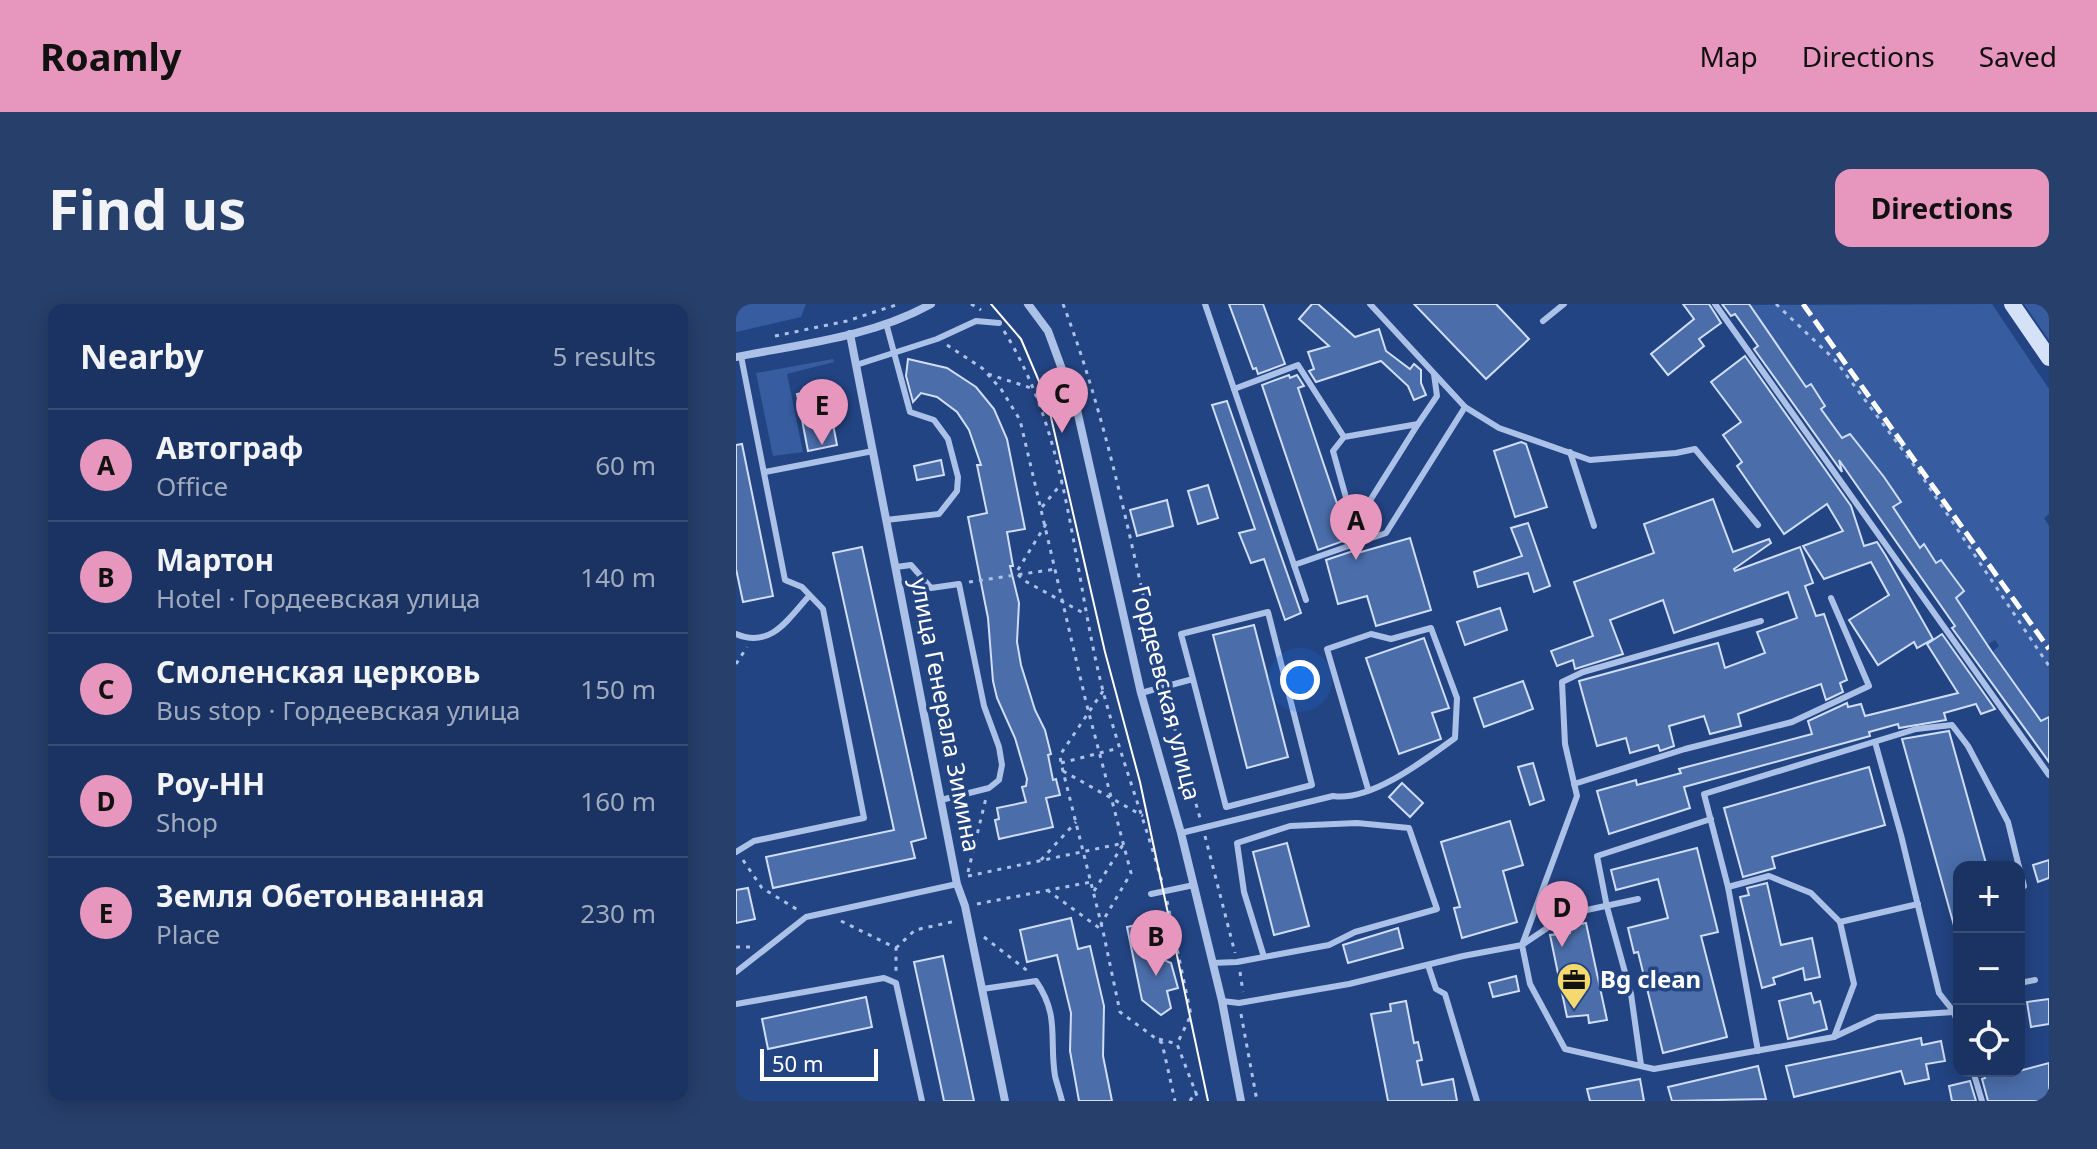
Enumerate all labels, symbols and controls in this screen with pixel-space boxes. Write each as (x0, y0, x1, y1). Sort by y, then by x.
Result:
text: Roamly (40, 30, 182, 82)
text: Map (1699, 37, 1758, 75)
text: Directions (1802, 37, 1935, 75)
text: Saved (1979, 37, 2057, 75)
button: Directions (1835, 169, 2049, 247)
text: Find us (48, 170, 246, 246)
text: Nearby (80, 333, 204, 379)
text: 5 results (552, 338, 656, 374)
pin: C (1036, 367, 1088, 433)
pin: E (796, 379, 848, 445)
text: Автограф (156, 427, 303, 468)
text: A (97, 447, 115, 483)
text: 60 m (595, 447, 656, 483)
text: Office (156, 468, 228, 504)
pin: A (1330, 494, 1382, 560)
text: Мартон (156, 539, 274, 580)
text: B (97, 559, 115, 595)
text: 140 m (580, 559, 656, 595)
street label: улица Генерала Зимина (904, 575, 989, 855)
text: Hotel · Гордеевская улица (156, 580, 481, 616)
street label: Гордеевская улица (1125, 582, 1210, 803)
text: Смоленская церковь (156, 651, 481, 692)
your location (1280, 660, 1320, 700)
text: C (98, 671, 114, 707)
text: 150 m (580, 671, 656, 707)
text: Bus stop · Гордеевская улица (156, 692, 521, 728)
text: Роу-НН (156, 763, 265, 804)
text: D (96, 783, 116, 819)
text: 160 m (580, 783, 656, 819)
text: Shop (156, 804, 218, 840)
map controls (1953, 861, 2025, 1077)
button: + (1953, 861, 2025, 933)
text: Земля Обетонванная (156, 875, 485, 916)
pin: D (1536, 881, 1588, 947)
text: E (99, 895, 113, 931)
text: 230 m (580, 895, 656, 931)
pin: B (1130, 910, 1182, 976)
text: Place (156, 916, 220, 952)
button: − (1953, 933, 2025, 1005)
office icon: Bg clean (1555, 961, 1593, 1011)
place label: Bg clean (1600, 962, 1701, 995)
button: locate (1953, 1005, 2025, 1077)
scale bar (760, 1045, 878, 1081)
text: 50 m (772, 1048, 823, 1078)

